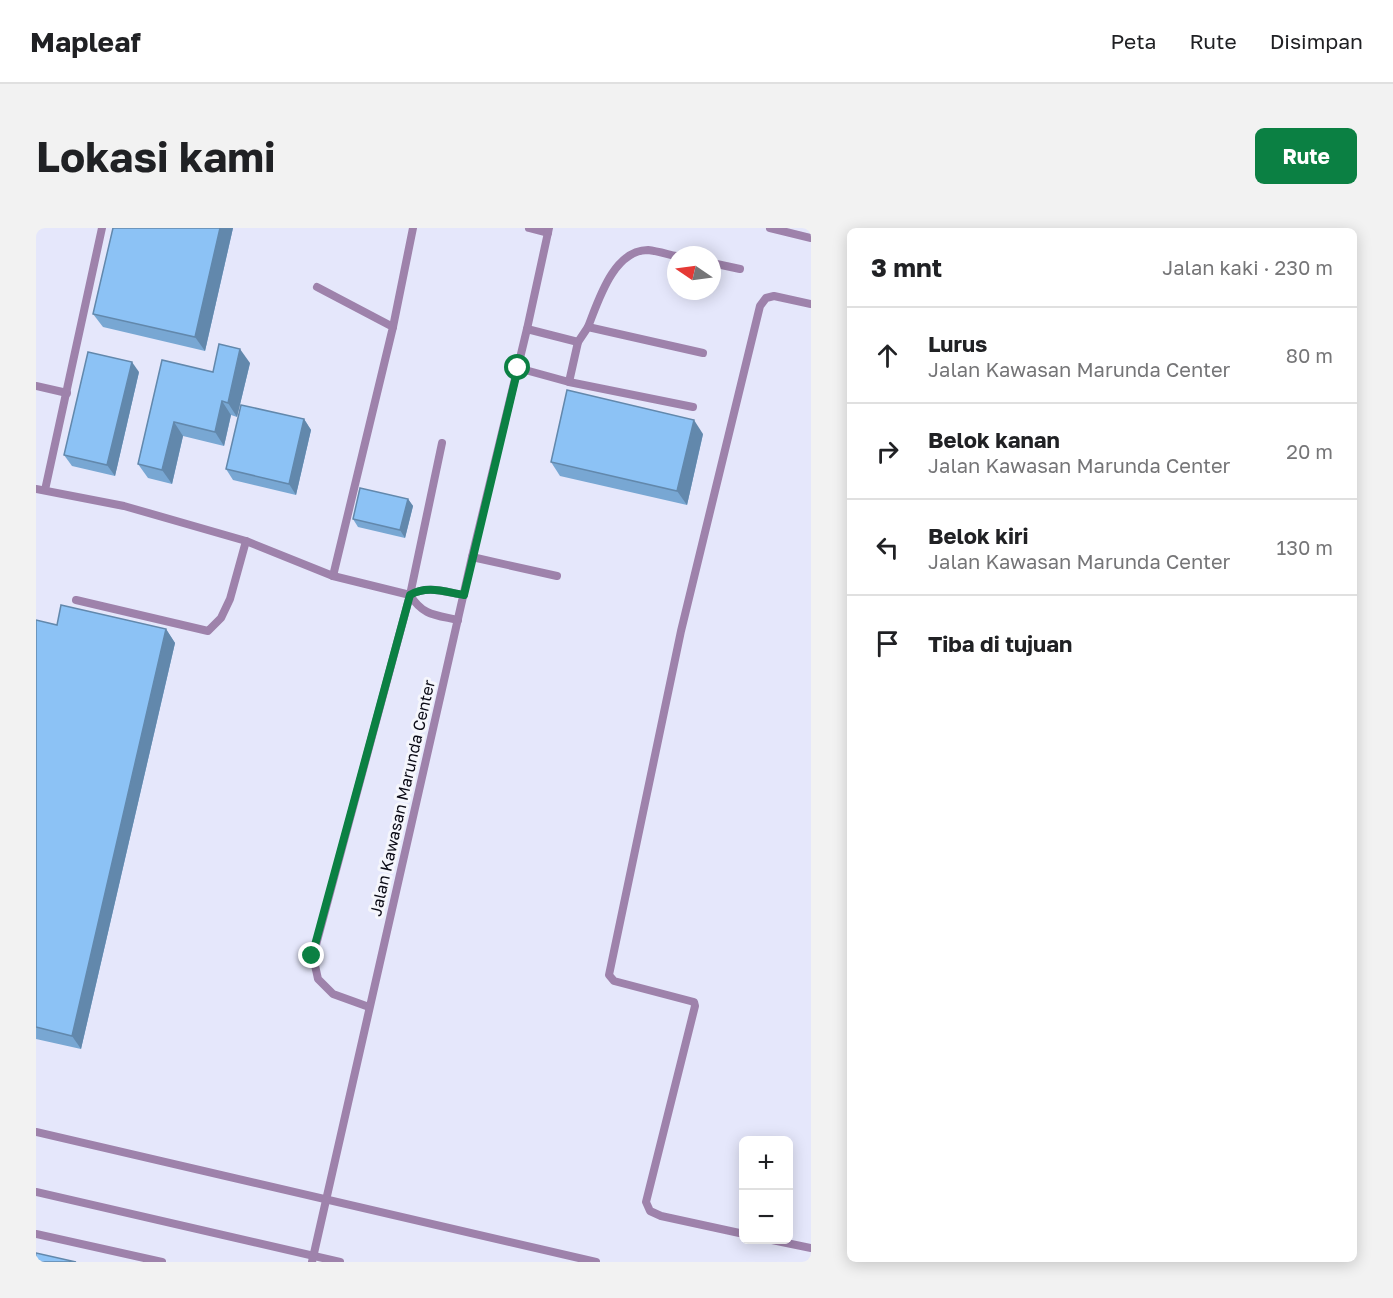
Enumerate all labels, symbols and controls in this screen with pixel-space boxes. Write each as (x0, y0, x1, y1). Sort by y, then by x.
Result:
text: Mapleaf (30, 25, 141, 58)
text: Peta (1110, 28, 1156, 54)
text: Rute (1189, 28, 1237, 54)
text: Disimpan (1270, 28, 1363, 54)
button: Rute (1255, 128, 1357, 184)
text: Lokasi kami (36, 131, 276, 181)
north arrow (667, 246, 721, 300)
text: 3 mnt (871, 252, 942, 283)
text: Jalan kaki · 230 m (1162, 255, 1333, 279)
text: Lurus (928, 330, 987, 357)
icon: ahead (871, 339, 904, 372)
text: 80 m (1286, 343, 1333, 367)
route start (504, 354, 530, 380)
text: Jalan Kawasan Marunda Center (928, 357, 1230, 381)
text: Belok kanan (928, 426, 1060, 453)
icon: right (871, 435, 904, 468)
text: 20 m (1286, 439, 1333, 463)
text: Jalan Kawasan Marunda Center (928, 453, 1230, 477)
text: Belok kiri (928, 522, 1029, 549)
icon: left (871, 531, 904, 564)
text: 130 m (1277, 535, 1333, 559)
text: Jalan Kawasan Marunda Center (928, 549, 1230, 573)
icon: arrive (871, 627, 904, 660)
text: Tiba di tujuan (928, 630, 1072, 657)
street label: Jalan Kawasan Marunda Center (365, 678, 439, 918)
route end (298, 942, 324, 968)
map controls (739, 1136, 793, 1244)
button: + (739, 1136, 793, 1190)
button: − (739, 1190, 793, 1244)

